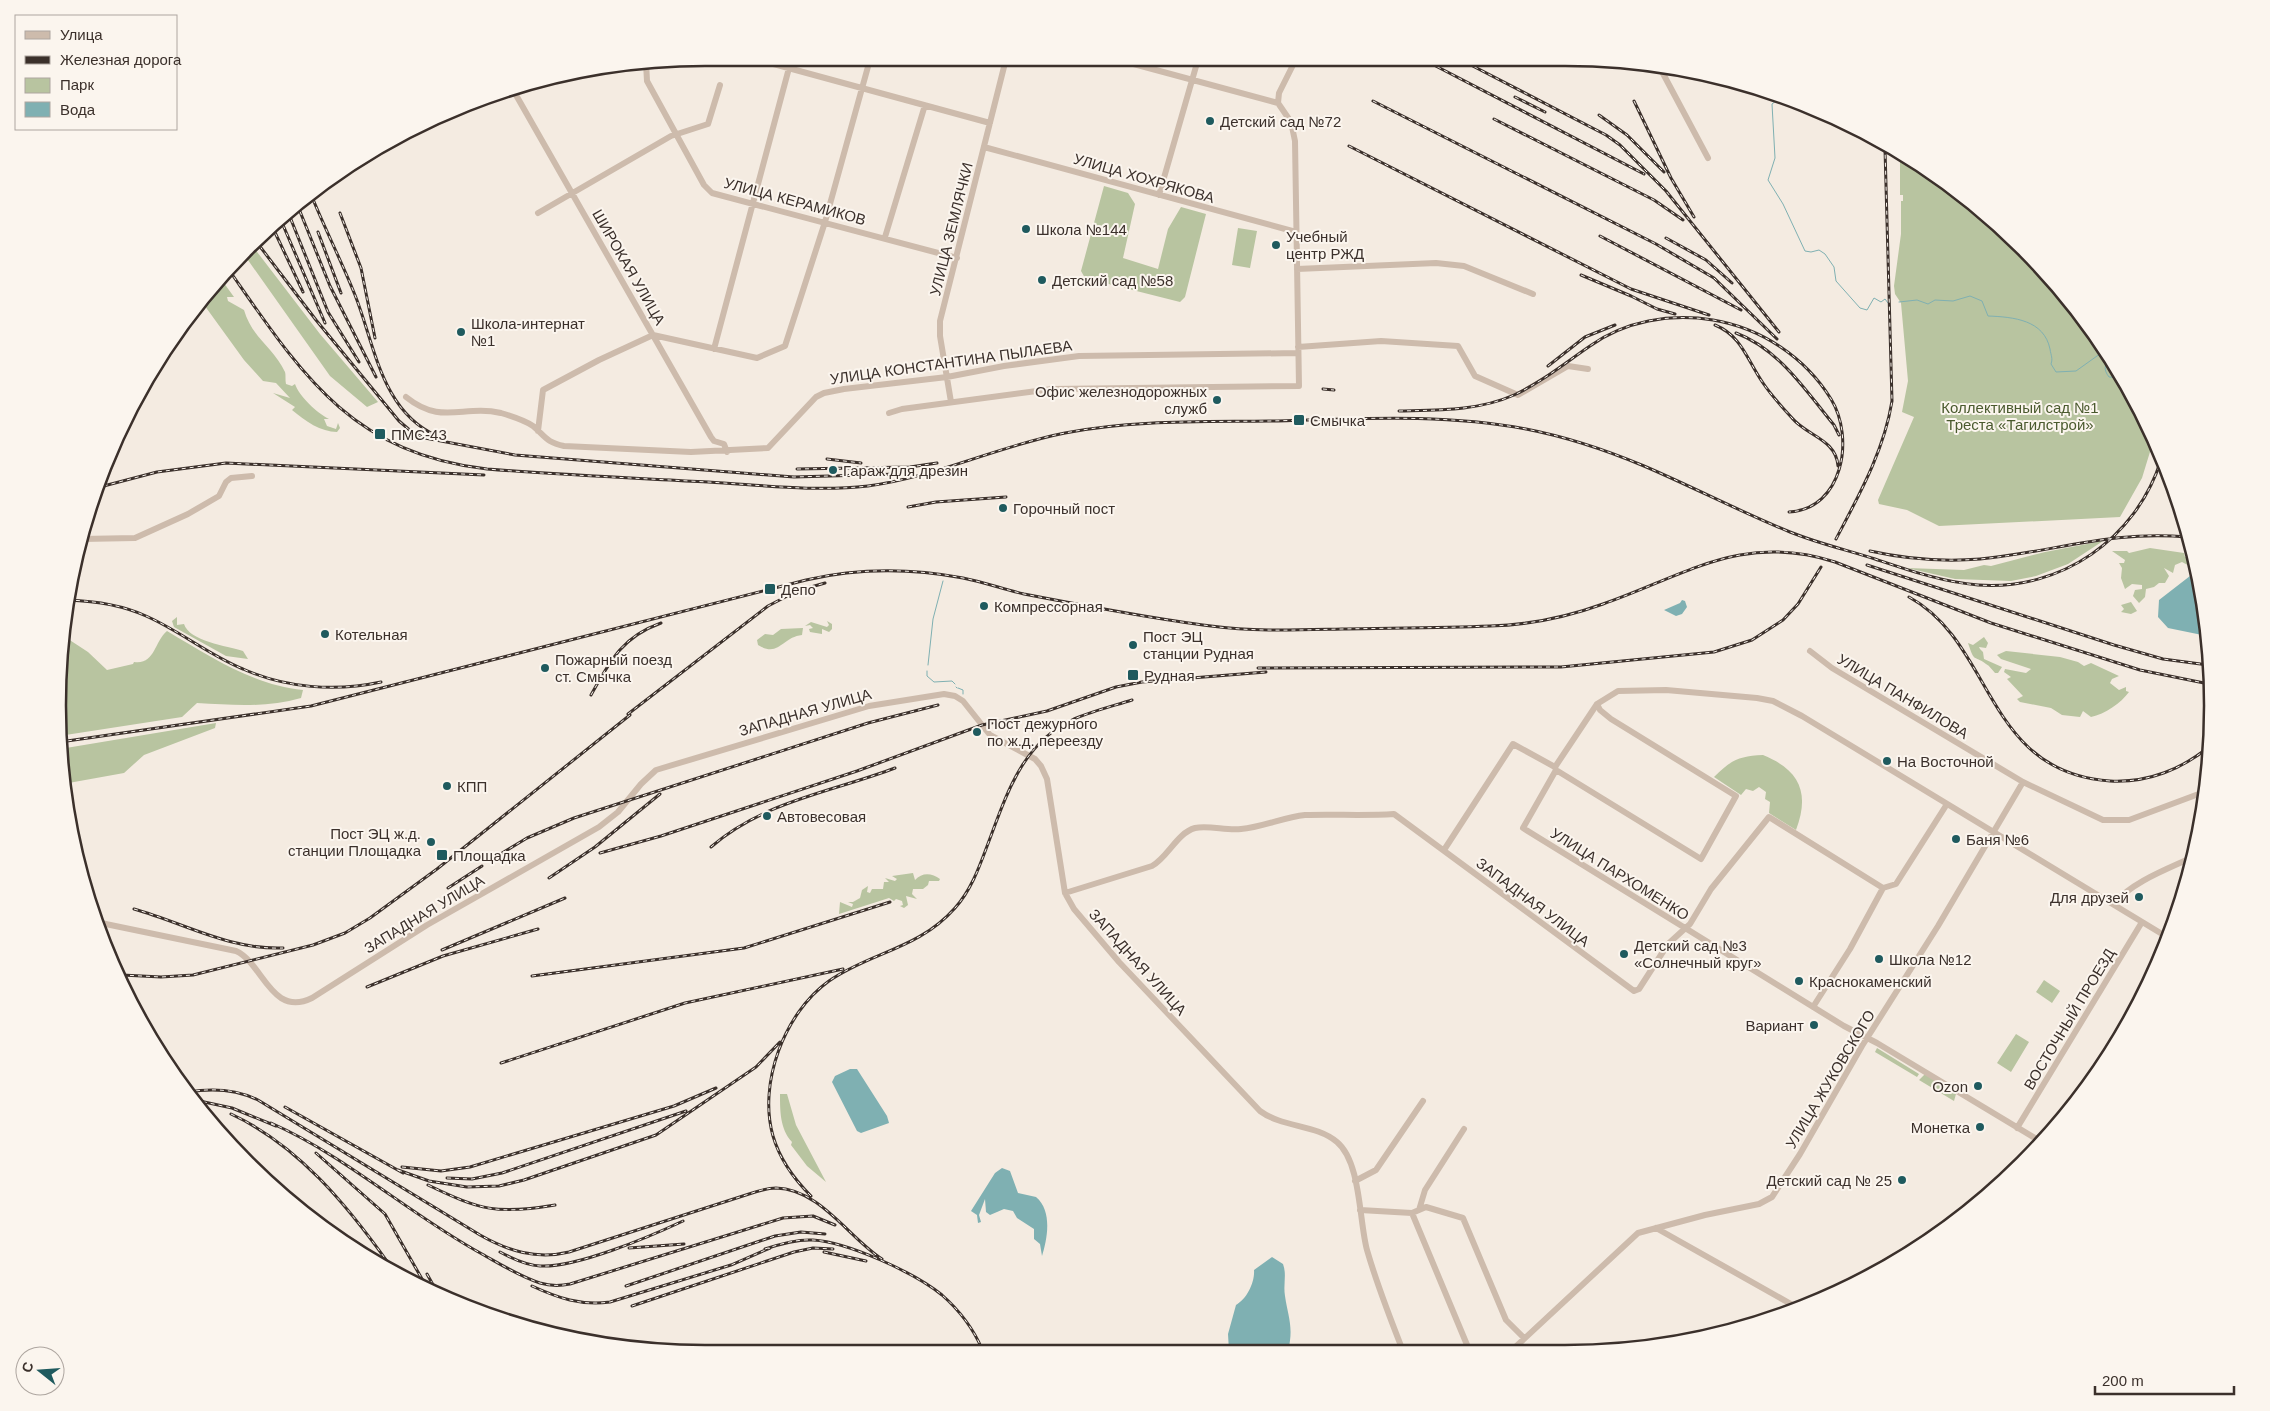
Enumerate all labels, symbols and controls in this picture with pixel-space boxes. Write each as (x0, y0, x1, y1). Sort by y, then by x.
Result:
legend (15, 15, 178, 130)
text: Улица (60, 26, 103, 43)
text: Железная дорога (60, 51, 182, 68)
text: Парк (60, 76, 94, 93)
text: Вода (60, 101, 96, 118)
place label: Детский сад №72 (1220, 113, 1341, 130)
marker: Детский сад №72 (1204, 115, 1216, 127)
street label: УЛИЦА ХОХРЯКОВА (1072, 150, 1216, 206)
street label: УЛИЦА ЗЕМЛЯЧКИ (926, 161, 976, 297)
street label: УЛИЦА КЕРАМИКОВ (722, 174, 868, 228)
street label: ШИРОКАЯ УЛИЦА (589, 206, 669, 328)
place label: Школа №144 (1036, 221, 1127, 238)
marker: Школа №144 (1020, 223, 1032, 235)
place label: Учебный центр РЖД (1286, 228, 1364, 262)
marker: Учебный центр РЖД (1270, 239, 1282, 251)
place label: Детский сад №58 (1052, 272, 1173, 289)
marker: Детский сад №58 (1036, 274, 1048, 286)
place label: Школа-интернат №1 (471, 315, 585, 349)
marker: Школа-интернат №1 (455, 326, 467, 338)
street label: УЛИЦА КОНСТАНТИНА ПЫЛАЕВА (829, 337, 1073, 387)
place label: Офис железнодорожных служб (1035, 383, 1207, 417)
marker: Офис железнодорожных служб (1211, 394, 1223, 406)
park label: Коллективный сад №1 Треста «Тагилстрой» (1941, 399, 2099, 433)
place label: Смычка (1310, 412, 1366, 429)
marker: Смычка (1292, 413, 1306, 427)
place label: ПМС-43 (391, 426, 447, 443)
marker: ПМС-43 (373, 427, 387, 441)
place label: Гараж для дрезин (843, 462, 968, 479)
marker: Гараж для дрезин (827, 464, 839, 476)
place label: Горочный пост (1013, 500, 1115, 517)
marker: Горочный пост (997, 502, 1009, 514)
place label: Депо (781, 581, 816, 598)
marker: Депо (763, 582, 777, 596)
place label: Компрессорная (994, 598, 1103, 615)
marker: Компрессорная (978, 600, 990, 612)
place label: Котельная (335, 626, 408, 643)
marker: Котельная (319, 628, 331, 640)
place label: Пост ЭЦ станции Рудная (1143, 628, 1254, 662)
marker: Пост ЭЦ станции Рудная (1127, 639, 1139, 651)
street label: УЛИЦА ПАНФИЛОВА (1834, 650, 1972, 742)
place label: Пожарный поезд ст. Смычка (555, 651, 672, 685)
marker: Пожарный поезд ст. Смычка (539, 662, 551, 674)
place label: Рудная (1144, 667, 1195, 684)
marker: Рудная (1126, 668, 1140, 682)
street label: ЗАПАДНАЯ УЛИЦА (737, 685, 873, 739)
place label: Пост дежурного по ж.д. переезду (987, 715, 1103, 749)
marker: Пост дежурного по ж.д. переезду (971, 726, 983, 738)
place label: На Восточной (1897, 753, 1994, 770)
marker: На Восточной (1881, 755, 1893, 767)
place label: КПП (457, 778, 487, 795)
marker: КПП (441, 780, 453, 792)
place label: Автовесовая (777, 808, 866, 825)
marker: Автовесовая (761, 810, 773, 822)
street label: УЛИЦА ПАРХОМЕНКО (1548, 824, 1692, 924)
place label: Пост ЭЦ ж.д. станции Площадка (288, 825, 422, 859)
place label: Баня №6 (1966, 831, 2029, 848)
marker: Баня №6 (1950, 833, 1962, 845)
marker: Пост ЭЦ ж.д. станции Площадка (425, 836, 437, 848)
place label: Площадка (453, 847, 526, 864)
marker: Площадка (435, 848, 449, 862)
street label: ЗАПАДНАЯ УЛИЦА (1473, 854, 1593, 950)
street label: ЗАПАДНАЯ УЛИЦА (361, 871, 487, 957)
place label: Для друзей (2050, 889, 2129, 906)
marker: Для друзей (2133, 891, 2145, 903)
street label: ЗАПАДНАЯ УЛИЦА (1086, 905, 1190, 1019)
place label: Детский сад №3 «Солнечный круг» (1634, 937, 1762, 971)
street label: ВОСТОЧНЫЙ ПРОЕЗД (2020, 945, 2118, 1093)
marker: Детский сад №3 «Солнечный круг» (1618, 948, 1630, 960)
place label: Школа №12 (1889, 951, 1972, 968)
marker: Школа №12 (1873, 953, 1885, 965)
place label: Краснокаменский (1809, 973, 1932, 990)
marker: Краснокаменский (1793, 975, 1805, 987)
street label: УЛИЦА ЖУКОВСКОГО (1782, 1007, 1878, 1151)
place label: Вариант (1745, 1017, 1804, 1034)
marker: Вариант (1808, 1019, 1820, 1031)
place label: Ozon (1932, 1078, 1968, 1095)
marker: Ozon (1972, 1080, 1984, 1092)
place label: Монетка (1911, 1119, 1971, 1136)
marker: Монетка (1974, 1121, 1986, 1133)
place label: Детский сад № 25 (1767, 1172, 1892, 1189)
marker: Детский сад № 25 (1896, 1174, 1908, 1186)
north arrow (15, 1346, 65, 1396)
text: С (18, 1360, 37, 1374)
scale bar (2095, 1364, 2234, 1396)
text: 200 m (2102, 1372, 2144, 1389)

